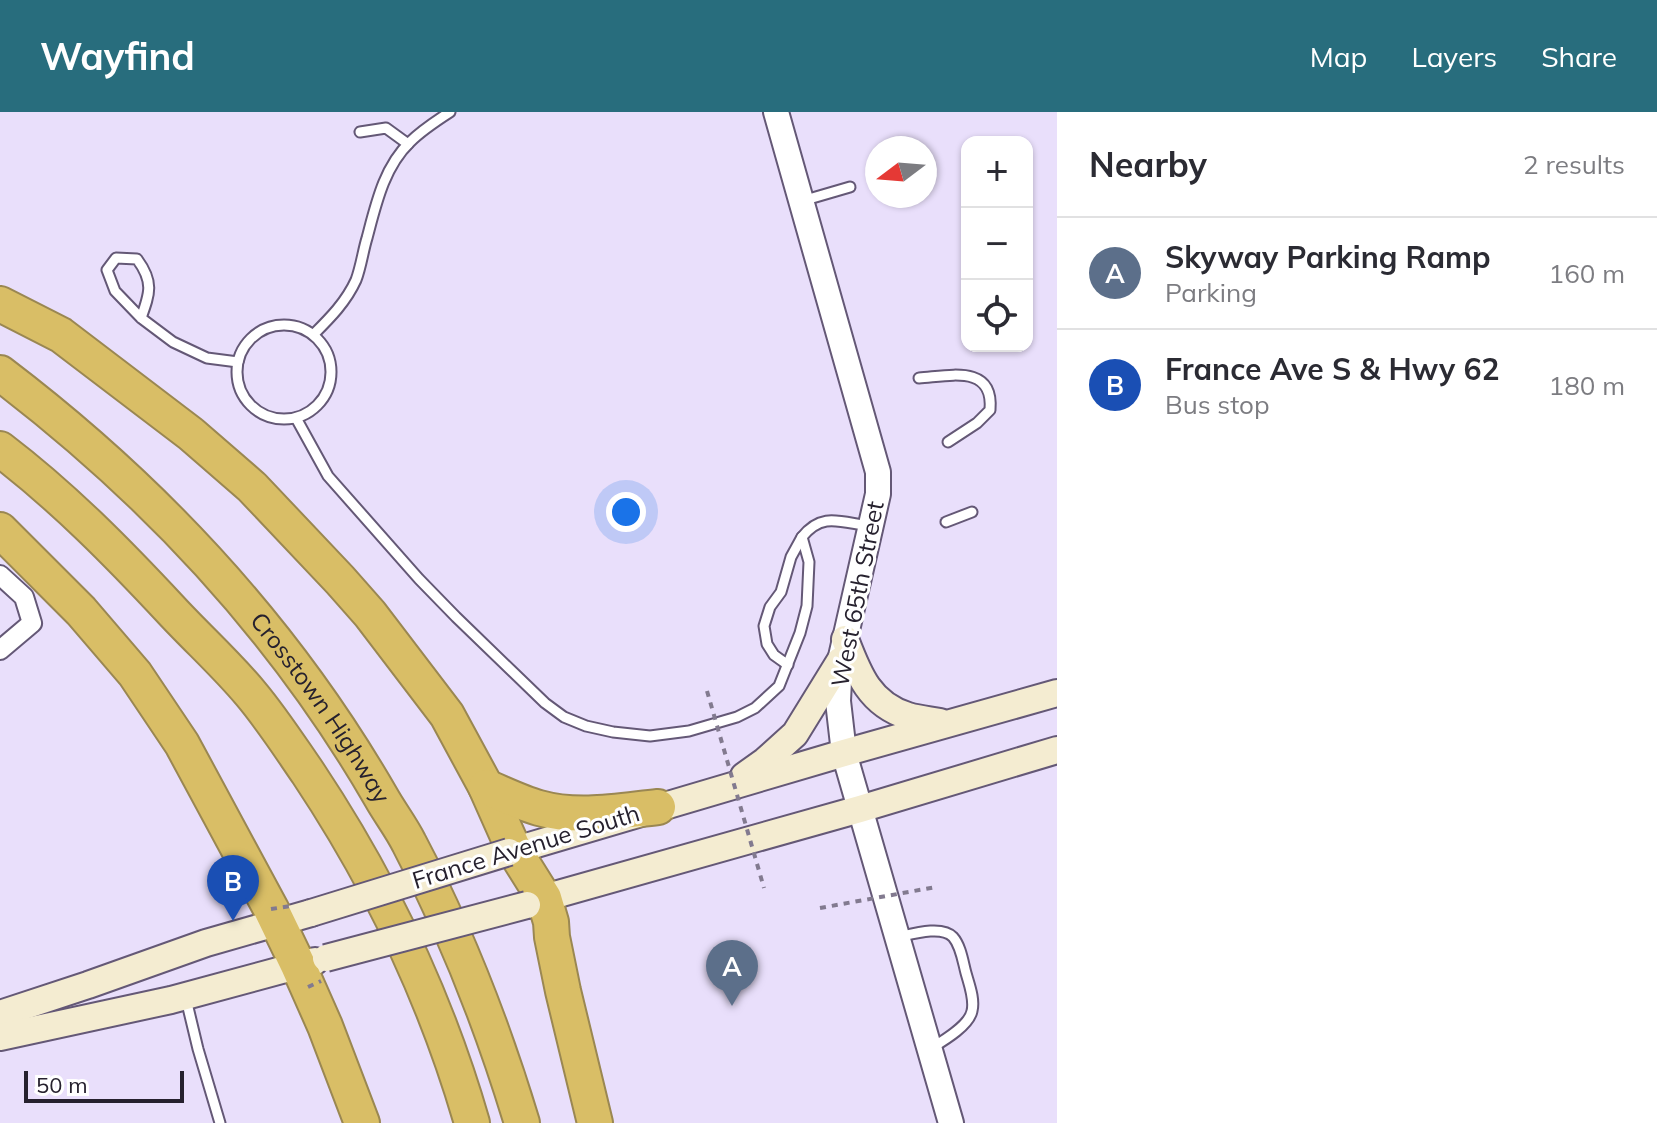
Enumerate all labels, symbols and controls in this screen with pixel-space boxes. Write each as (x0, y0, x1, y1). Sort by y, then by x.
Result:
text: Wayfind (40, 32, 195, 80)
text: Map (1310, 39, 1367, 74)
text: Layers (1411, 39, 1497, 74)
text: Share (1541, 39, 1617, 74)
north arrow (865, 136, 937, 208)
map controls (961, 136, 1033, 352)
button: + (961, 136, 1033, 208)
text: Nearby (1089, 143, 1207, 186)
text: 2 results (1523, 148, 1625, 181)
button: − (961, 208, 1033, 280)
text: Skyway Parking Ramp (1165, 238, 1491, 276)
text: A (1105, 257, 1125, 290)
text: 160 m (1549, 257, 1625, 290)
text: Parking (1165, 276, 1257, 309)
button: locate (961, 280, 1033, 352)
text: France Ave S & Hwy 62 (1165, 350, 1499, 388)
text: B (1106, 369, 1124, 402)
text: 180 m (1549, 369, 1625, 402)
text: Bus stop (1165, 388, 1270, 421)
your location (606, 492, 646, 532)
street label: West 65th Street (824, 498, 890, 689)
street label: Crosstown Highway (244, 606, 397, 809)
street label: France Avenue South (408, 797, 643, 895)
pin: B (207, 855, 259, 921)
pin: A (706, 940, 758, 1006)
scale bar (24, 1067, 184, 1103)
text: 50 m (36, 1071, 87, 1099)

